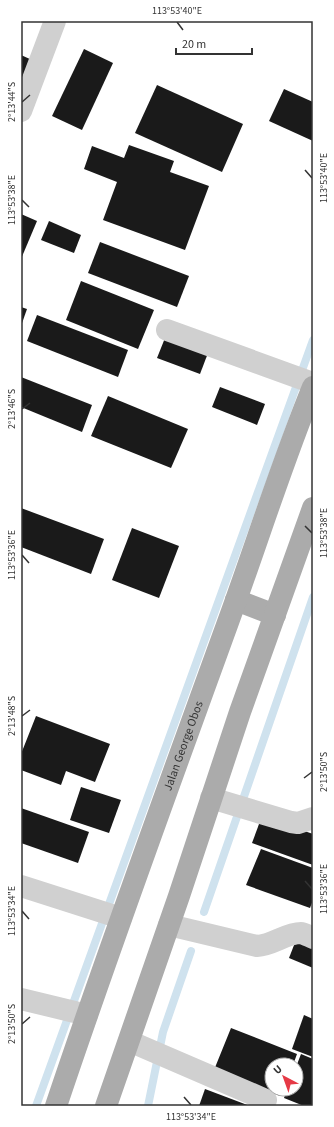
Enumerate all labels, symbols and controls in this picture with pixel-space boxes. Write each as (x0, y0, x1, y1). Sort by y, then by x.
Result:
text: 113°53'40"E (152, 4, 202, 18)
scale bar (176, 30, 252, 56)
text: 20 m (182, 36, 206, 53)
text: 2°13'44"S (5, 82, 19, 122)
text: 113°53'40"E (317, 153, 331, 203)
text: 113°53'38"E (5, 175, 19, 225)
text: 2°13'46"S (5, 389, 19, 429)
text: 113°53'38"E (317, 508, 331, 558)
text: 113°53'36"E (5, 530, 19, 580)
text: 2°13'48"S (5, 696, 19, 736)
street label: Jalan George Obos (159, 699, 207, 793)
text: 2°13'50"S (317, 752, 331, 792)
text: 113°53'36"E (317, 864, 331, 914)
text: 113°53'34"E (5, 886, 19, 936)
text: 2°13'50"S (5, 1004, 19, 1044)
north arrow (264, 1057, 304, 1097)
text: U (270, 1062, 285, 1078)
text: 113°53'34"E (166, 1110, 216, 1124)

